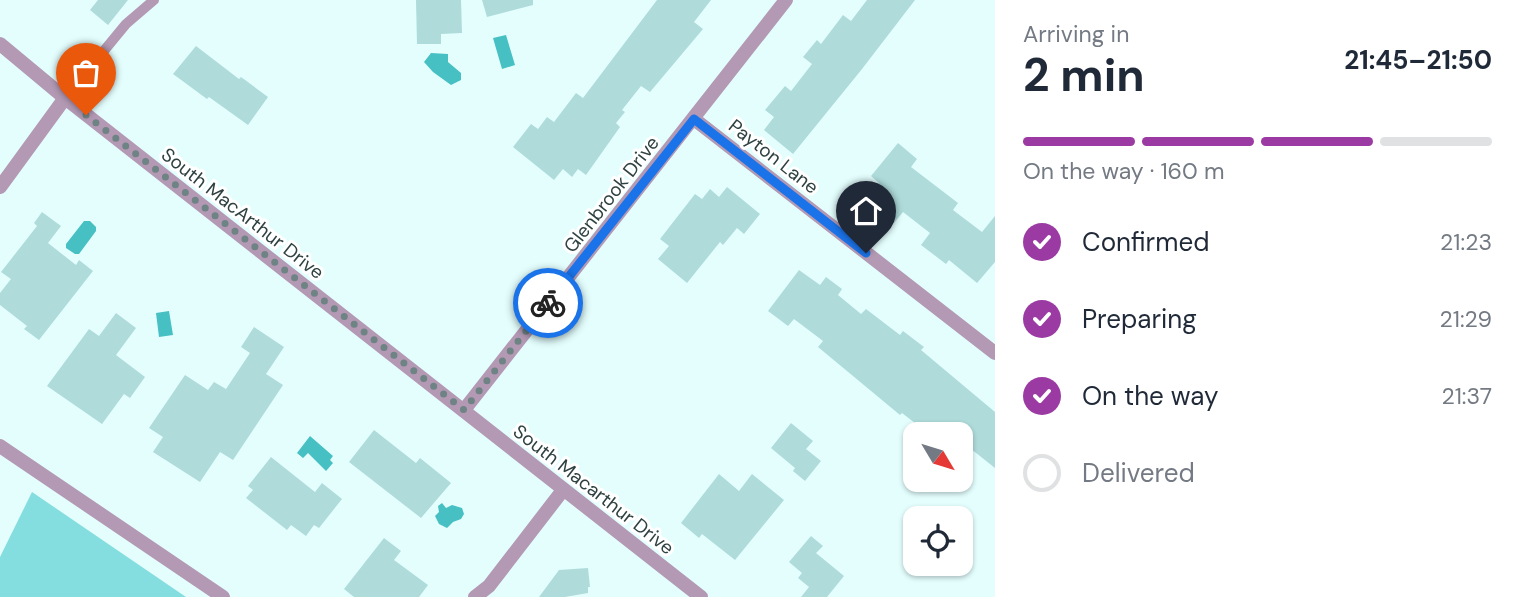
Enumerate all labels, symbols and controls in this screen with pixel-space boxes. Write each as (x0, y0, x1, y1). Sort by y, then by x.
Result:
text: Arriving in (1023, 19, 1129, 49)
pin (56, 43, 116, 115)
text: 21:45–21:50 (1344, 43, 1492, 77)
text: 2 min (1023, 45, 1145, 105)
icon: bag (67, 54, 105, 92)
street label: Payton Lane (724, 113, 824, 199)
street label: Glenbrook Drive (558, 131, 665, 258)
street label: South MacArthur Drive (156, 142, 329, 285)
text: On the way · 160 m (1023, 156, 1224, 186)
pin (836, 181, 896, 253)
icon: home (847, 192, 885, 230)
icon: check (1023, 223, 1061, 261)
text: Confirmed (1082, 225, 1209, 259)
text: 21:23 (1440, 227, 1492, 257)
courier (513, 268, 583, 338)
icon: bike (529, 284, 567, 322)
icon: check (1023, 300, 1061, 338)
text: Preparing (1082, 302, 1197, 336)
text: 21:29 (1439, 304, 1492, 334)
icon: check (1023, 377, 1061, 415)
text: On the way (1082, 379, 1218, 413)
text: 21:37 (1441, 381, 1492, 411)
street label: South Macarthur Drive (508, 419, 679, 560)
north arrow (903, 422, 973, 492)
map controls (903, 422, 973, 576)
text: Delivered (1082, 456, 1195, 490)
button: locate (903, 506, 973, 576)

